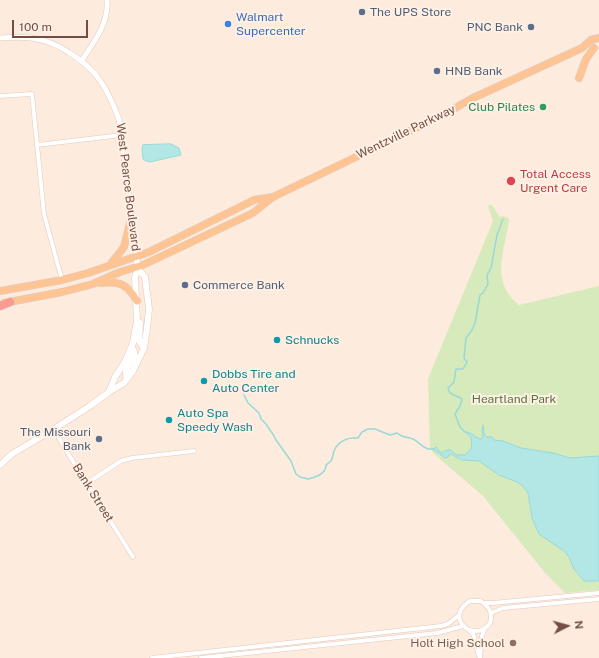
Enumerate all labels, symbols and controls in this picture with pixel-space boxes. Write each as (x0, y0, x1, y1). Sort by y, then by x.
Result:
place label: The UPS Store (370, 5, 451, 19)
marker: The UPS Store (357, 7, 367, 17)
place label: Walmart Supercenter (236, 10, 306, 38)
scale bar (14, 12, 90, 38)
marker: Walmart Supercenter (223, 19, 233, 29)
text: 100 m (19, 20, 52, 34)
place label: PNC Bank (467, 20, 523, 34)
marker: PNC Bank (526, 22, 536, 32)
place label: HNB Bank (445, 64, 503, 78)
marker: HNB Bank (432, 66, 442, 76)
place label: Club Pilates (468, 100, 535, 114)
street label: Wentzville Parkway (354, 102, 458, 162)
marker: Club Pilates (538, 102, 548, 112)
street label: West Pearce Boulevard (113, 122, 143, 252)
place label: Total Access Urgent Care (520, 167, 591, 195)
marker: Total Access Urgent Care (505, 175, 517, 187)
place label: Commerce Bank (193, 278, 285, 292)
marker: Commerce Bank (180, 280, 190, 290)
place label: Schnucks (285, 333, 339, 347)
marker: Schnucks (272, 335, 282, 345)
place label: Dobbs Tire and Auto Center (212, 367, 296, 395)
marker: Dobbs Tire and Auto Center (199, 376, 209, 386)
park label: Heartland Park (472, 392, 556, 406)
place label: Auto Spa Speedy Wash (177, 406, 253, 434)
marker: Auto Spa Speedy Wash (164, 415, 174, 425)
place label: The Missouri Bank (20, 425, 91, 453)
marker: The Missouri Bank (94, 434, 104, 444)
street label: Bank Street (69, 461, 117, 525)
north arrow (547, 606, 587, 646)
text: N (573, 620, 585, 630)
place label: Holt High School (410, 636, 505, 650)
marker: Holt High School (508, 638, 518, 648)

